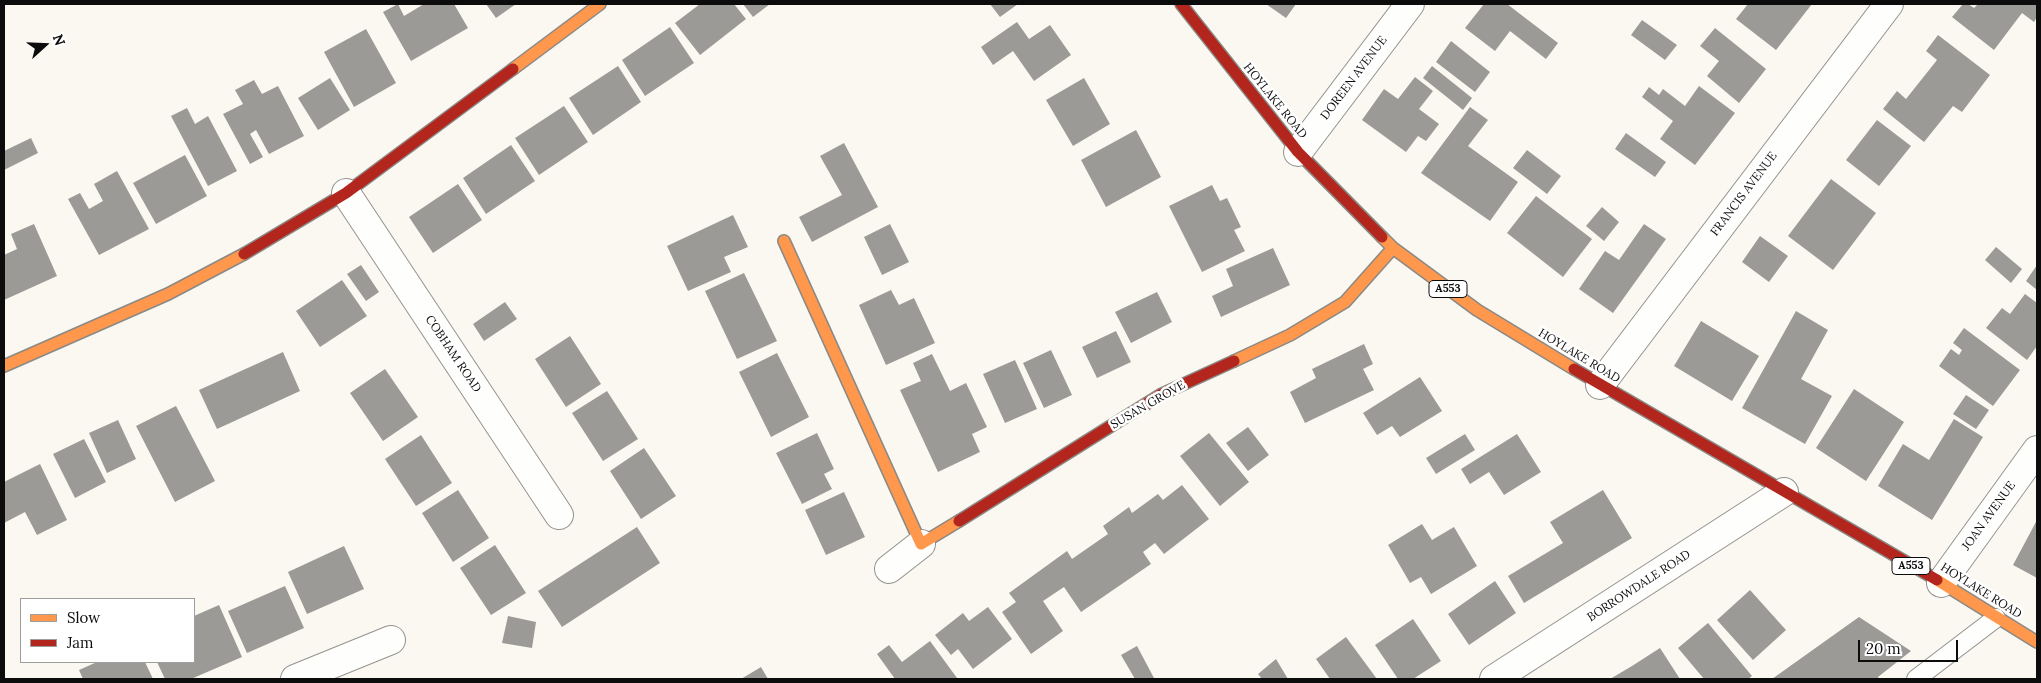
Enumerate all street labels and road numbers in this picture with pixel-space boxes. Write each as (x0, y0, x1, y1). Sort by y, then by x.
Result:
street label: DOREEN AVENUE (1318, 33, 1390, 123)
street label: HOYLAKE ROAD (1240, 60, 1310, 142)
street label: FRANCIS AVENUE (1708, 149, 1780, 239)
road number: A553 (1429, 280, 1467, 298)
street label: COBHAM ROAD (422, 313, 484, 395)
street label: HOYLAKE ROAD (1535, 326, 1623, 386)
street label: SUSAN GROVE (1108, 378, 1188, 432)
street label: JOAN AVENUE (1959, 479, 2019, 553)
street label: BORROWDALE ROAD (1585, 547, 1693, 625)
road number: A553 (1892, 558, 1930, 574)
street label: HOYLAKE ROAD (1938, 560, 2024, 622)

